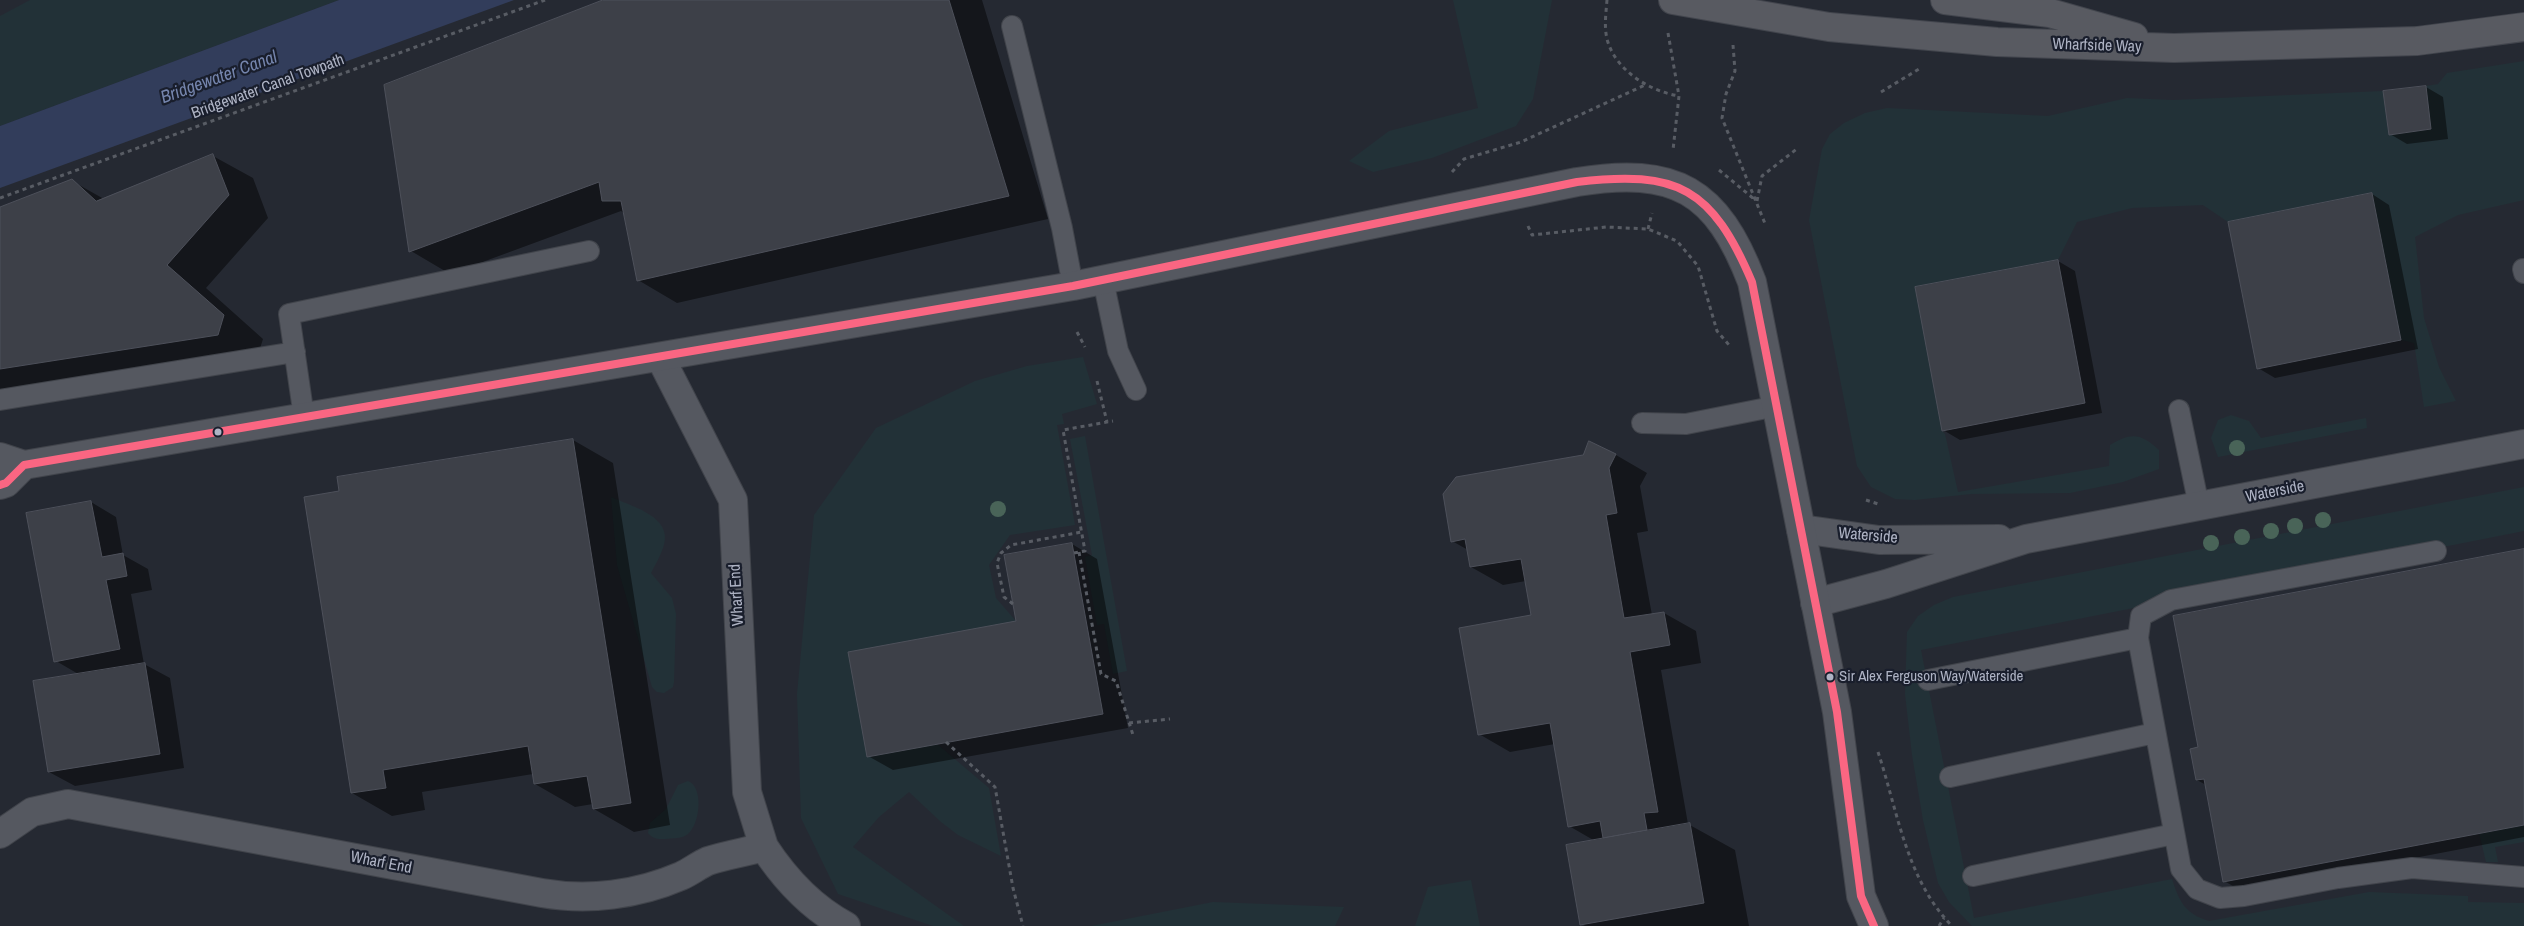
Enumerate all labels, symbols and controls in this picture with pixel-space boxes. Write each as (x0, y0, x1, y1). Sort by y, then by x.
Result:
street label: Wharfside Way (2052, 35, 2142, 57)
water label: Bridgewater Canal (158, 47, 280, 109)
street label: Bridgewater Canal Towpath (189, 50, 347, 124)
unlabelled marker (213, 427, 223, 437)
street label: Waterside (2244, 477, 2306, 507)
street label: Waterside (1838, 524, 1898, 548)
street label: Wharf End (726, 564, 748, 626)
place label: Sir Alex Ferguson Way/Waterside (1839, 668, 2023, 686)
marker: Sir Alex Ferguson Way/Waterside (1825, 672, 1835, 682)
street label: Wharf End (349, 848, 413, 878)

